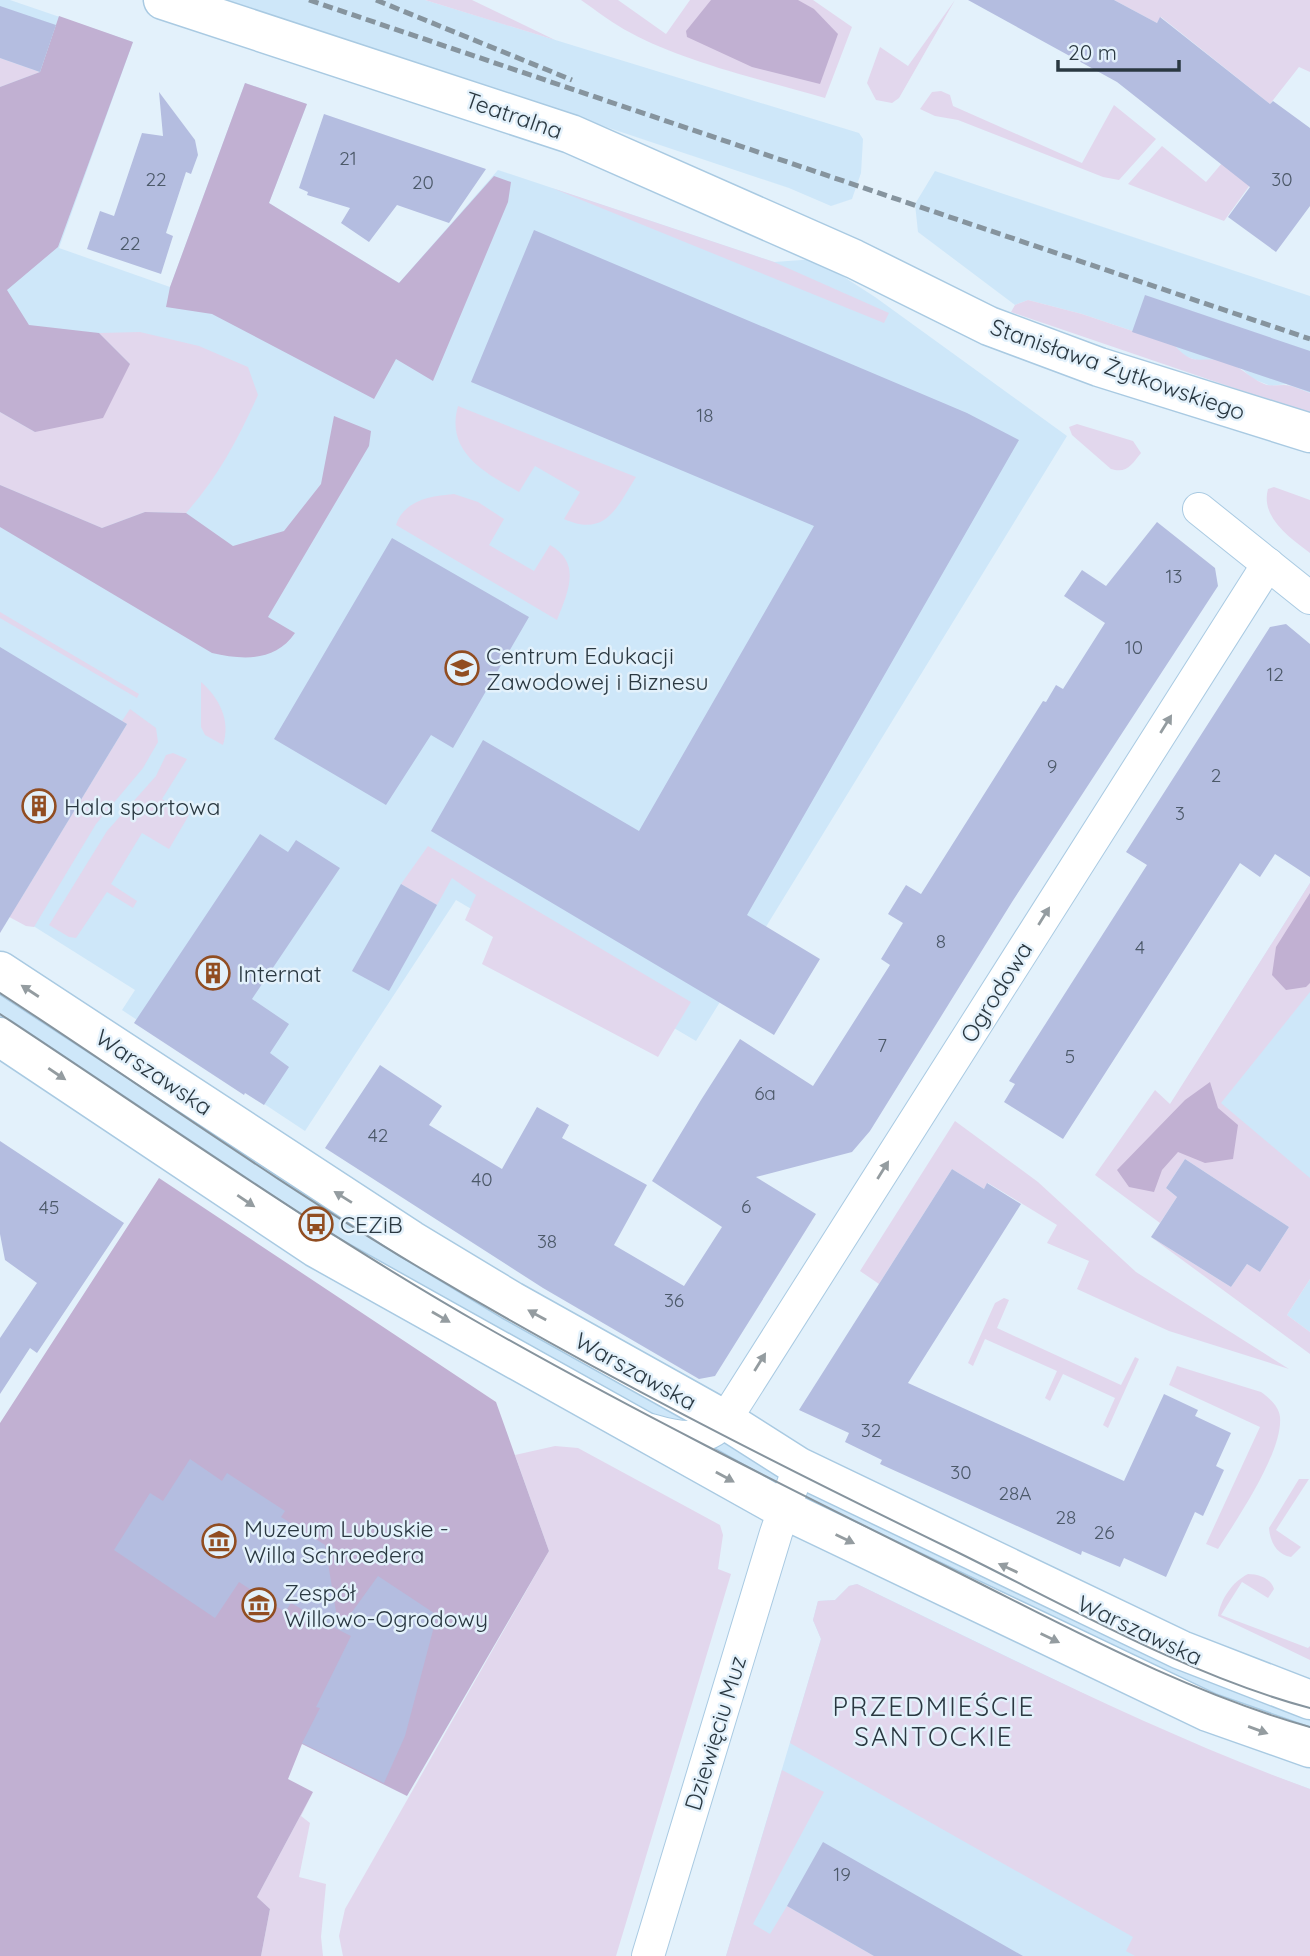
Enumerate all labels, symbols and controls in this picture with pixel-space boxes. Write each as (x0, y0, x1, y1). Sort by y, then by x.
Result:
scale bar (1058, 28, 1179, 72)
text: 20 m (1068, 39, 1117, 65)
street label: Teatralna (462, 85, 566, 145)
house number: 21 (339, 146, 357, 170)
house number: 22 (145, 167, 167, 191)
house number: 30 (1271, 167, 1293, 191)
house number: 20 (412, 170, 434, 194)
house number: 22 (119, 231, 141, 255)
street label: Stanisława Żytkowskiego (987, 312, 1249, 426)
house number: 18 (696, 403, 714, 427)
house number: 13 (1166, 564, 1183, 588)
house number: 10 (1125, 635, 1143, 659)
place label: Centrum Edukacji Zawodowej i Biznesu (486, 641, 709, 696)
school or university icon: Centrum Edukacji Zawodowej i Biznesu (443, 649, 481, 687)
house number: 12 (1266, 662, 1284, 686)
one-way arrow (1160, 714, 1173, 734)
house number: 9 (1047, 754, 1057, 778)
house number: 2 (1211, 763, 1221, 787)
building icon: Hala sportowa (20, 787, 58, 825)
place label: Hala sportowa (64, 792, 220, 821)
house number: 3 (1175, 801, 1185, 825)
one-way arrow (1038, 906, 1051, 926)
house number: 8 (936, 929, 946, 953)
house number: 4 (1135, 935, 1145, 959)
street label: Ogrodowa (954, 936, 1038, 1048)
building icon: Internat (194, 954, 232, 992)
place label: Internat (238, 959, 322, 988)
one-way arrow (21, 984, 40, 997)
street label: Warszawska (90, 1022, 218, 1122)
house number: 7 (877, 1033, 887, 1057)
house number: 5 (1065, 1044, 1075, 1068)
one-way arrow (47, 1068, 67, 1081)
house number: 6a (754, 1081, 776, 1105)
house number: 42 (368, 1123, 388, 1147)
one-way arrow (876, 1160, 889, 1180)
house number: 40 (471, 1167, 493, 1191)
one-way arrow (333, 1190, 353, 1203)
one-way arrow (237, 1194, 255, 1208)
house number: 6 (741, 1194, 751, 1218)
house number: 45 (39, 1195, 59, 1219)
bus stop icon: CEZiB (297, 1205, 335, 1243)
place label: CEZiB (340, 1210, 403, 1239)
house number: 38 (537, 1229, 557, 1253)
house number: 36 (664, 1288, 684, 1312)
one-way arrow (527, 1309, 547, 1321)
one-way arrow (432, 1310, 451, 1323)
street label: Warszawska (570, 1326, 702, 1416)
one-way arrow (754, 1352, 767, 1372)
house number: 32 (861, 1418, 881, 1442)
house number: 30 (950, 1460, 972, 1484)
one-way arrow (715, 1471, 735, 1483)
house number: 28A (998, 1481, 1032, 1505)
house number: 28 (1056, 1505, 1076, 1529)
place label: Muzeum Lubuskie - Willa Schroedera (244, 1514, 449, 1569)
house number: 26 (1094, 1520, 1114, 1544)
museum icon: Muzeum Lubuskie - Willa Schroedera (200, 1522, 238, 1560)
one-way arrow (835, 1533, 855, 1545)
one-way arrow (998, 1563, 1018, 1574)
place label: Zespół Willowo-Ogrodowy (284, 1578, 488, 1633)
museum icon: Zespół Willowo-Ogrodowy (240, 1586, 278, 1624)
street label: Warszawska (1073, 1588, 1207, 1672)
one-way arrow (1040, 1632, 1060, 1643)
street label: Dziewięciu Muz (678, 1652, 752, 1814)
district label: PRZEDMIEŚCIE SANTOCKIE (833, 1690, 1035, 1753)
one-way arrow (1247, 1725, 1268, 1736)
house number: 19 (833, 1862, 851, 1886)

